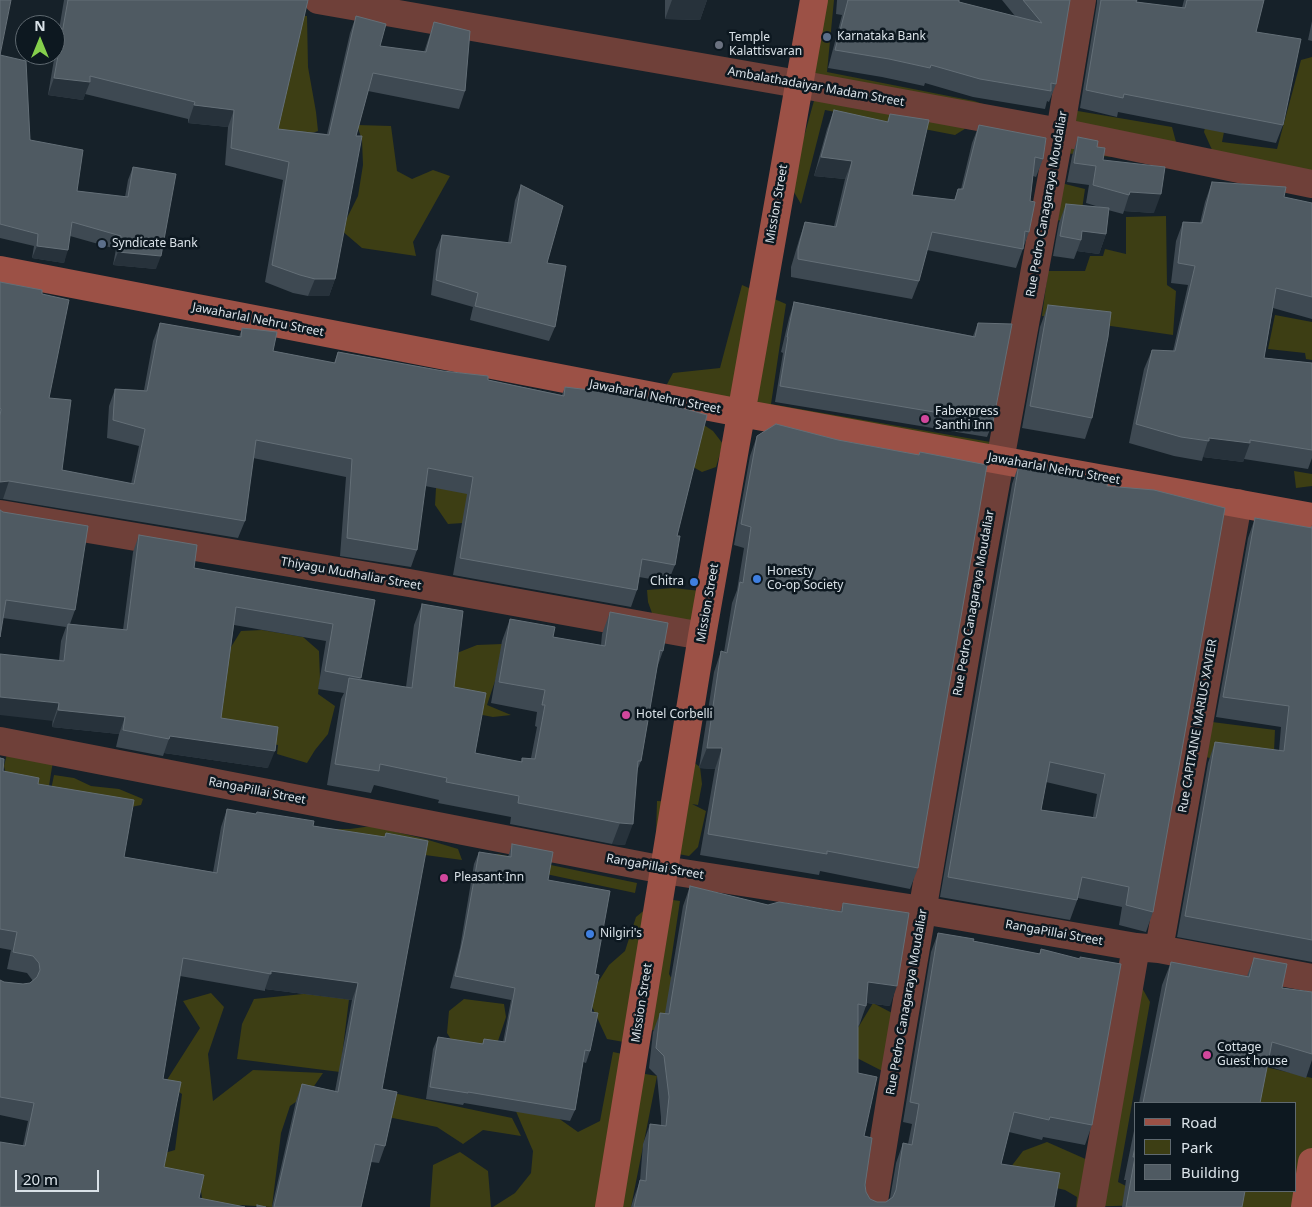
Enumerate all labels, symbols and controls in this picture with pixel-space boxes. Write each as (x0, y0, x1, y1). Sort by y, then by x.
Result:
north arrow (15, 15, 65, 65)
text: N (34, 16, 46, 35)
place label: Karnataka Bank (837, 30, 926, 44)
place label: Temple Kalattisvaran (729, 31, 802, 59)
marker: Karnataka Bank (821, 31, 833, 43)
marker: Temple Kalattisvaran (713, 39, 725, 51)
street label: Ambalathadaiyar Madam Street (727, 64, 905, 110)
street label: Rue Pedro Canagaraya Moudaliar (1024, 110, 1070, 298)
street label: Mission Street (763, 163, 791, 245)
place label: Syndicate Bank (112, 237, 198, 251)
marker: Syndicate Bank (96, 238, 108, 250)
street label: Jawaharlal Nehru Street (191, 300, 325, 340)
street label: Jawaharlal Nehru Street (588, 377, 722, 417)
place label: Fabexpress Santhi Inn (935, 405, 999, 433)
marker: Fabexpress Santhi Inn (919, 413, 931, 425)
street label: Jawaharlal Nehru Street (987, 450, 1121, 488)
street label: Rue Pedro Canagaraya Moudaliar (951, 509, 997, 697)
street label: Thiyagu Mudhaliar Street (280, 555, 422, 593)
street label: Mission Street (694, 562, 722, 644)
place label: Honesty Co-op Society (767, 565, 843, 593)
marker: Honesty Co-op Society (751, 573, 763, 585)
place label: Chitra (650, 575, 684, 589)
marker: Chitra (688, 576, 700, 588)
street label: Rue CAPITAINE MARIUS XAVIER (1176, 638, 1220, 814)
place label: Hotel Corbelli (636, 708, 713, 722)
marker: Hotel Corbelli (620, 709, 632, 721)
street label: RangaPillai Street (207, 775, 307, 807)
street label: RangaPillai Street (605, 851, 705, 883)
place label: Pleasant Inn (454, 871, 524, 885)
marker: Pleasant Inn (438, 872, 450, 884)
street label: Rue Pedro Canagaraya Moudaliar (884, 908, 930, 1096)
street label: RangaPillai Street (1004, 917, 1104, 949)
place label: Nilgiri's (600, 927, 642, 941)
marker: Nilgiri's (584, 928, 596, 940)
street label: Mission Street (629, 962, 655, 1044)
place label: Cottage Guest house (1217, 1041, 1288, 1069)
marker: Cottage Guest house (1201, 1049, 1213, 1061)
legend (1134, 1102, 1297, 1192)
text: Road (1181, 1112, 1217, 1132)
text: Park (1181, 1137, 1213, 1157)
scale bar (18, 1160, 101, 1192)
text: Building (1181, 1162, 1239, 1182)
text: 20 m (23, 1169, 58, 1189)

